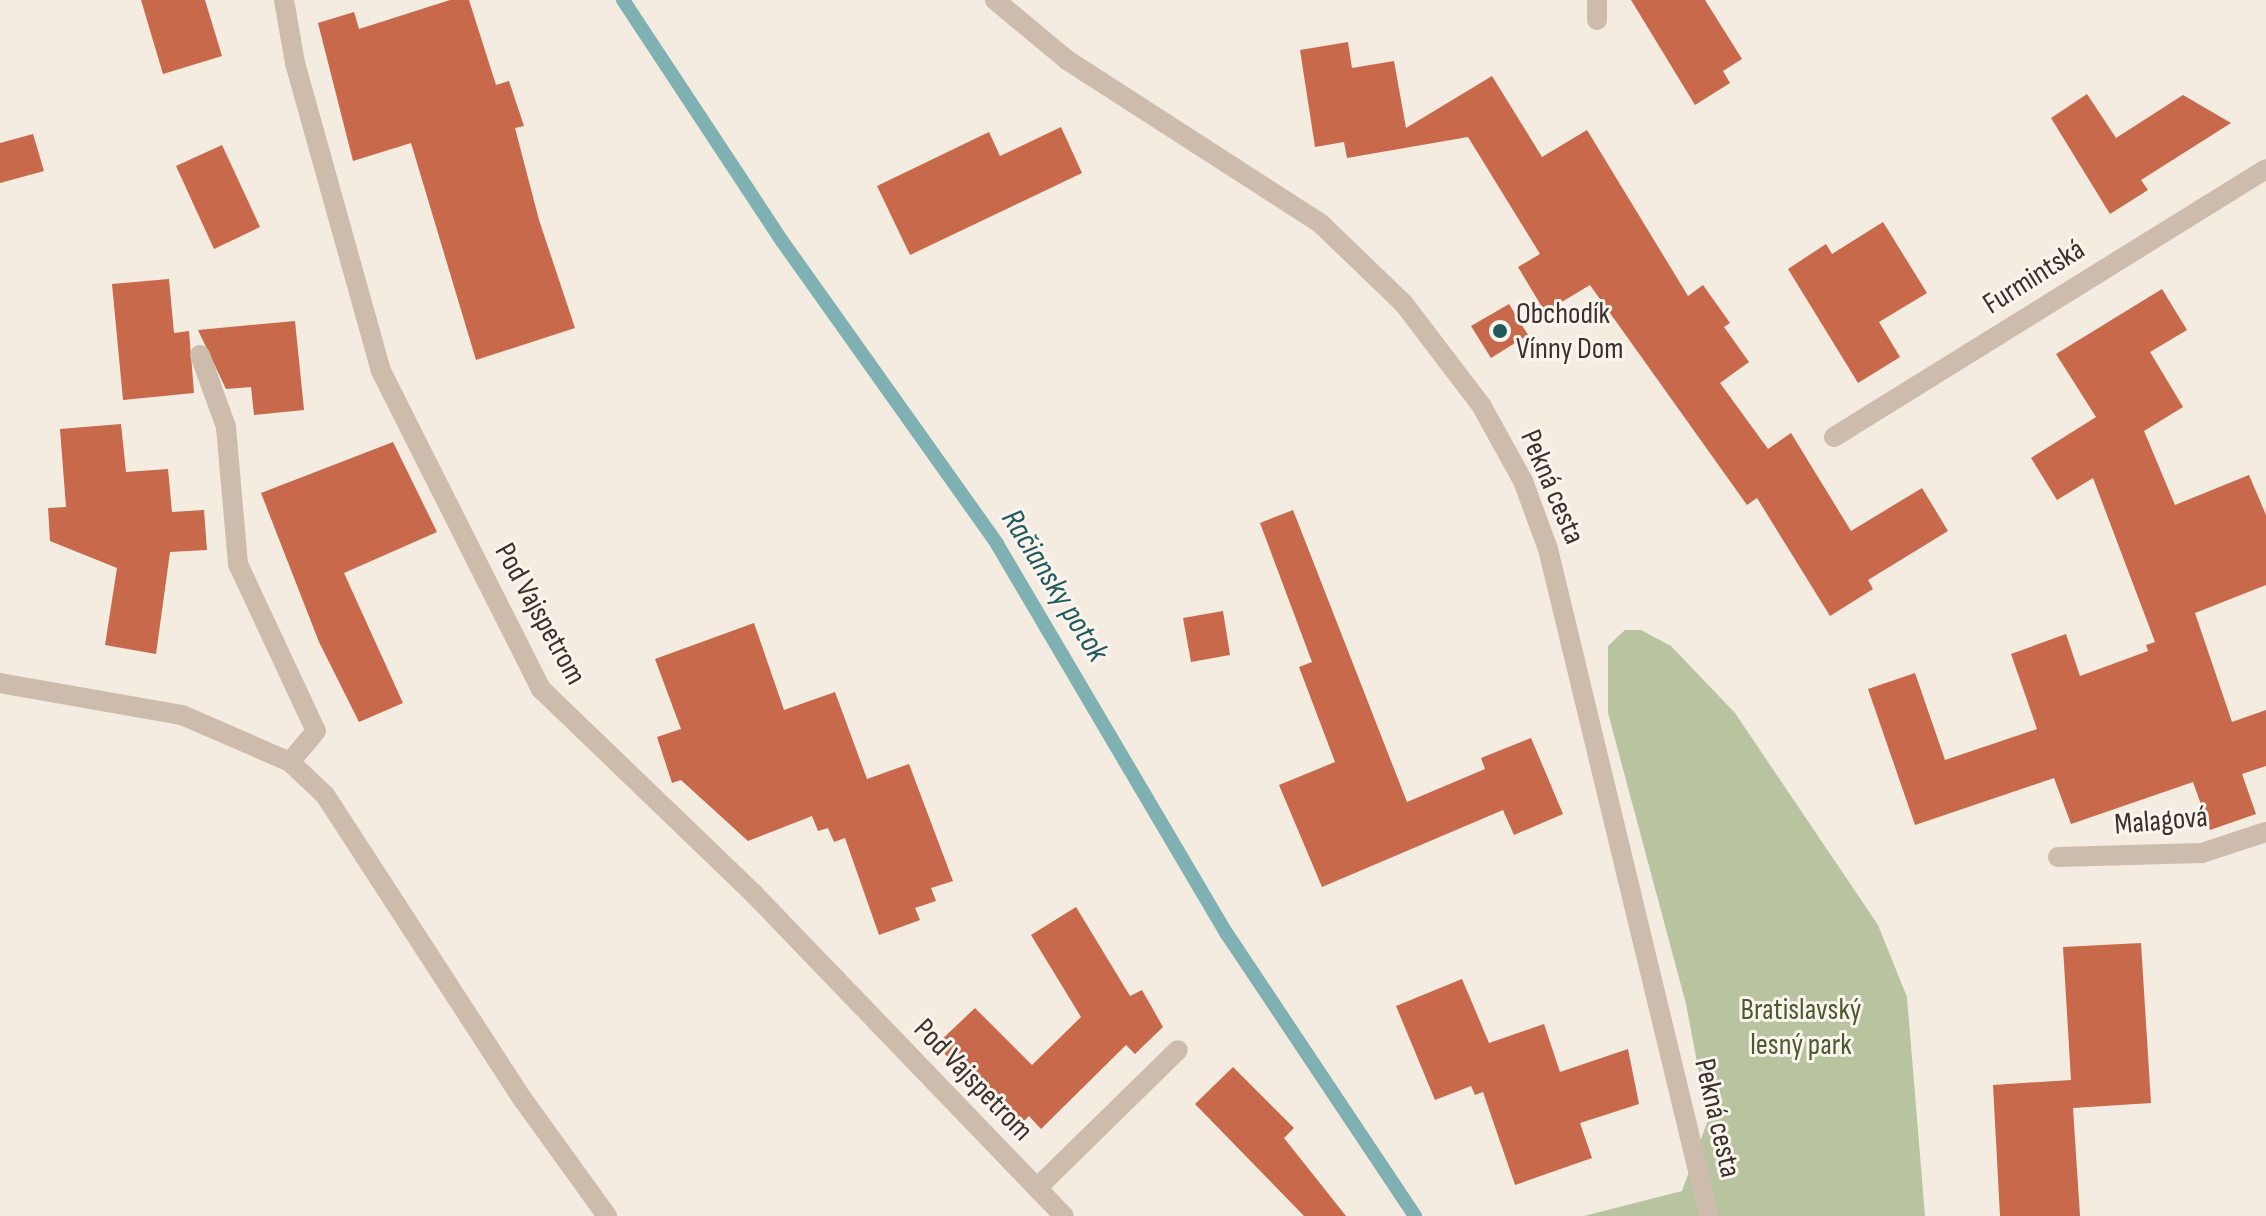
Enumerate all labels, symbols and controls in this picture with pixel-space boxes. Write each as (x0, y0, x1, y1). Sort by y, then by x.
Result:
street label: Furmintská (1977, 232, 2091, 322)
place label: Obchodík Vínny Dom (1516, 296, 1623, 366)
marker: Obchodík Vínny Dom (1491, 322, 1509, 340)
street label: Pekná cesta (1512, 424, 1592, 550)
water label: Račiansky potok (992, 503, 1116, 669)
street label: Pod Vajspetrom (486, 537, 594, 691)
street label: Malagová (2113, 799, 2209, 843)
park label: Bratislavský lesný park (1741, 992, 1861, 1062)
street label: Pod Vajspetrom (906, 1011, 1040, 1149)
street label: Pekná cesta (1686, 1055, 1748, 1181)

